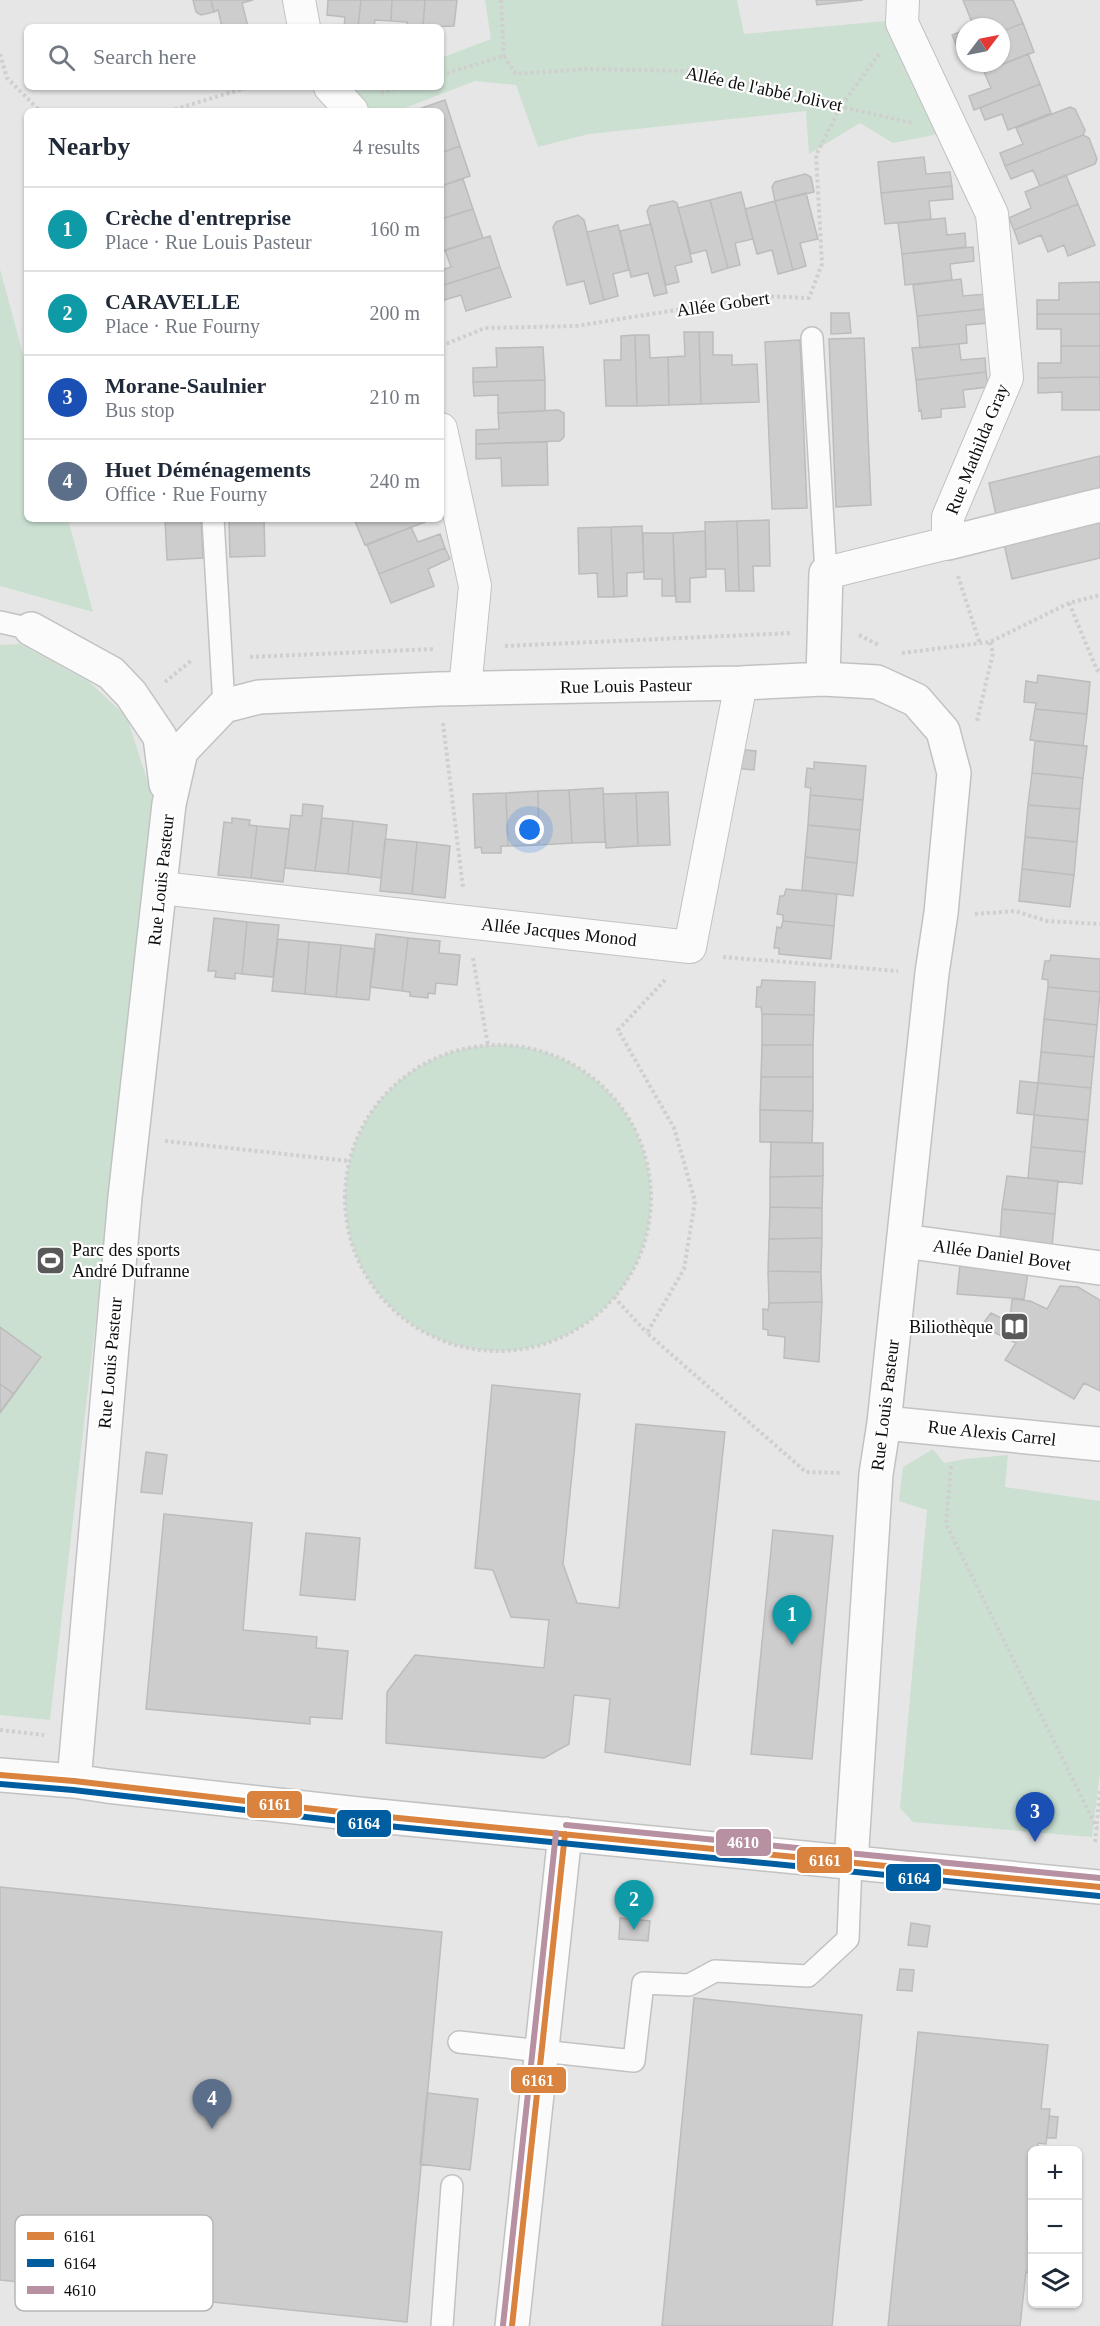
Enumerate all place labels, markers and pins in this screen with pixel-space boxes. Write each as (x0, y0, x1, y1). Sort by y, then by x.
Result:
place label: Parc des sports André Dufranne (72, 1240, 189, 1281)
sports icon: Parc des sports André Dufranne (35, 1244, 67, 1276)
library icon: Biliothèque (998, 1311, 1030, 1343)
place label: Biliothèque (909, 1317, 993, 1337)
pin: 1 (772, 1596, 812, 1645)
pin: 3 (1016, 1792, 1054, 1842)
pin: 2 (614, 1880, 654, 1930)
pin: 4 (192, 2080, 232, 2129)

